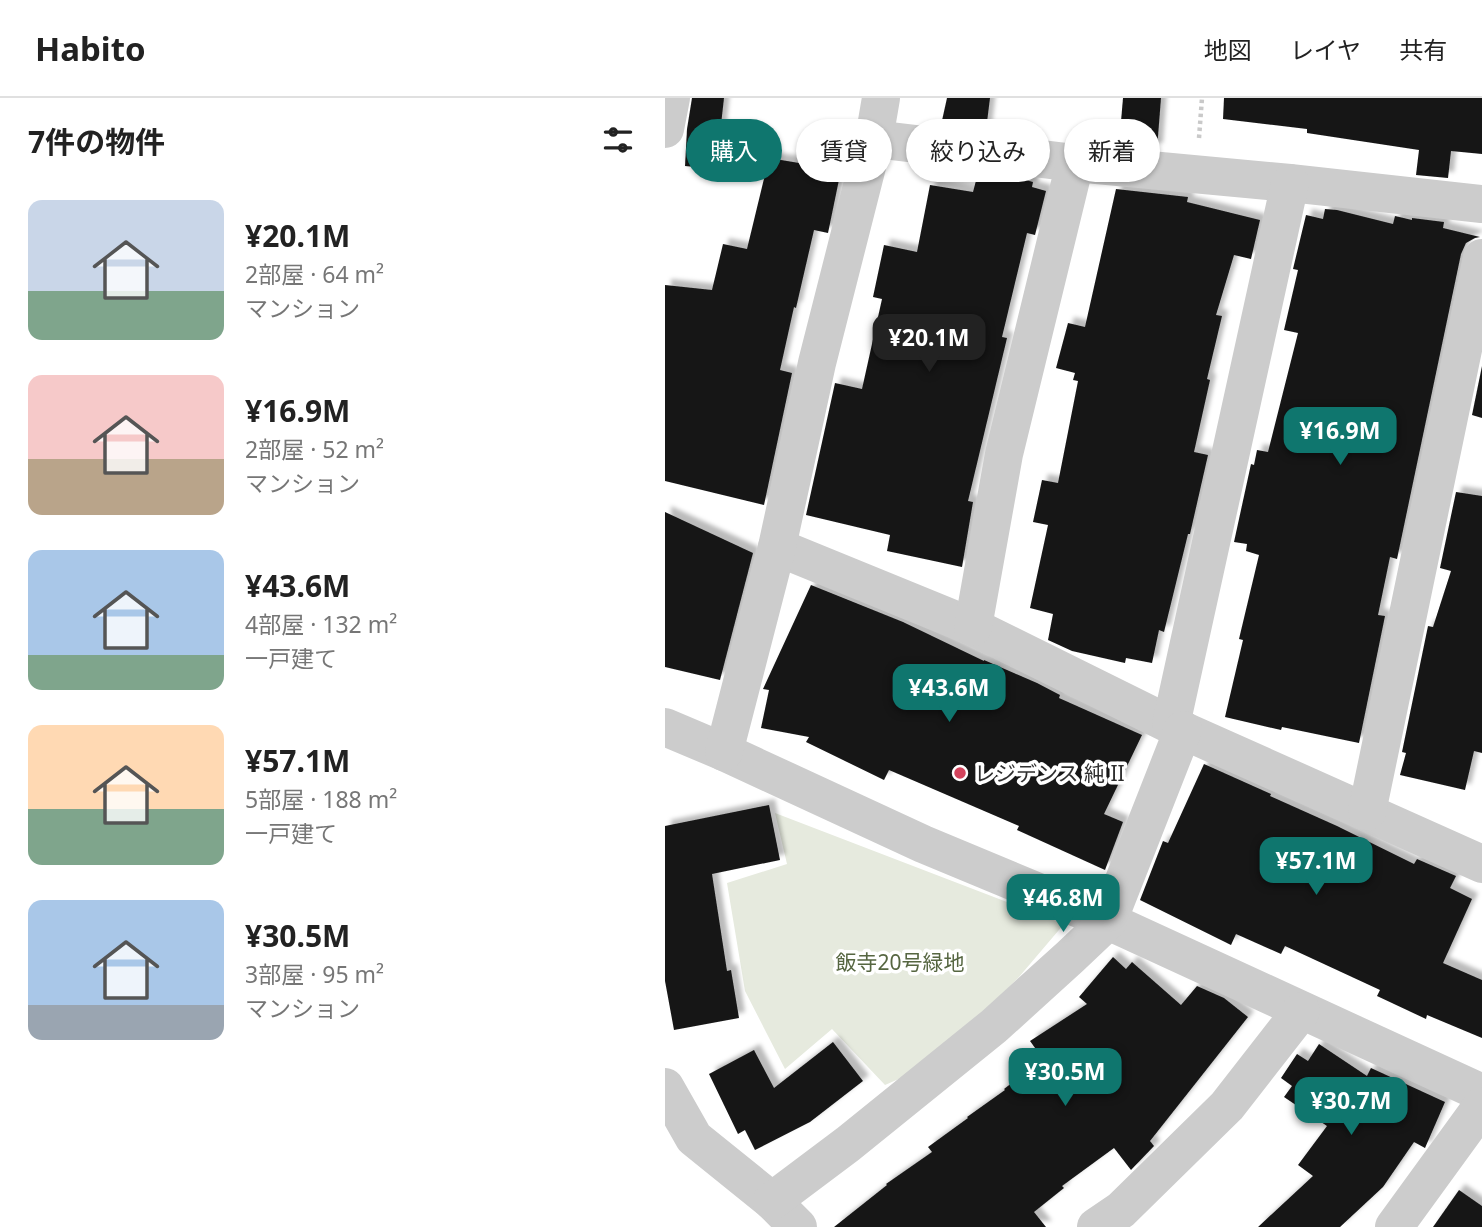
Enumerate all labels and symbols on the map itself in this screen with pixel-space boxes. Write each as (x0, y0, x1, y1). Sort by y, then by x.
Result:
pin: ¥20.1M (872, 314, 986, 374)
pin: ¥16.9M (1283, 408, 1397, 467)
pin: ¥43.6M (892, 664, 1006, 724)
place label: レジデンス 純 II (974, 759, 1125, 787)
marker: レジデンス 純 II (952, 765, 968, 781)
pin: ¥57.1M (1259, 838, 1373, 897)
pin: ¥46.8M (1006, 874, 1120, 934)
park label: 飯寺20号緑地 (835, 948, 965, 976)
pin: ¥30.5M (1008, 1048, 1122, 1108)
pin: ¥30.7M (1294, 1077, 1408, 1137)

